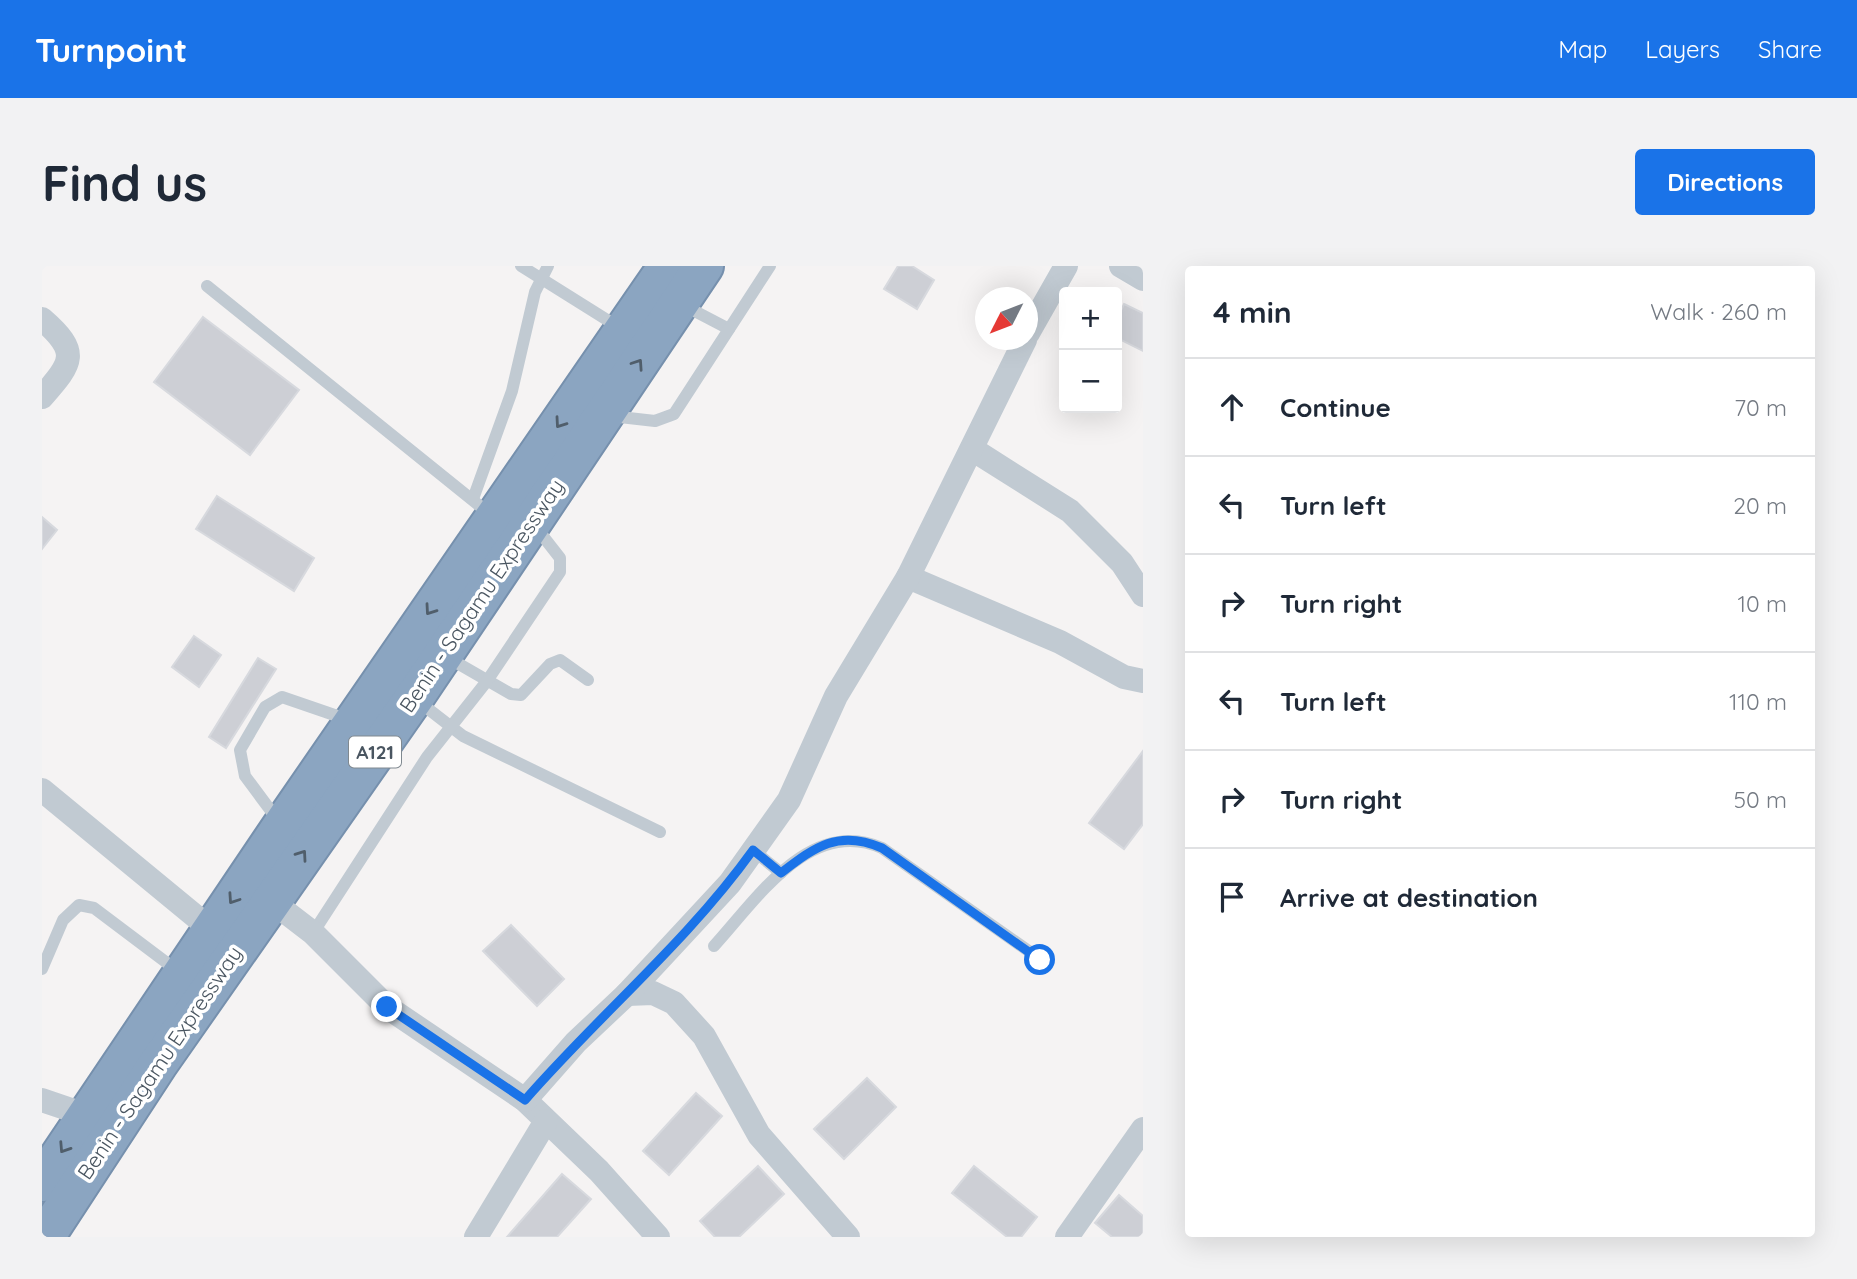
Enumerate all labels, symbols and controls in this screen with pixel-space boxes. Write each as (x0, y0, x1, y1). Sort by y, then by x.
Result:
text: Turnpoint (35, 29, 187, 70)
text: Map (1558, 34, 1607, 64)
text: Layers (1645, 34, 1720, 64)
text: Share (1758, 34, 1822, 64)
button: Directions (1635, 149, 1815, 215)
text: Find us (42, 152, 207, 213)
north arrow (975, 287, 1038, 350)
map controls (1059, 287, 1122, 413)
button: + (1059, 287, 1122, 350)
text: 4 min (1213, 293, 1292, 331)
text: Walk · 260 m (1650, 297, 1787, 326)
button: − (1059, 350, 1122, 413)
one-way arrow (630, 359, 642, 372)
icon: ahead (1213, 388, 1251, 426)
text: Continue (1280, 391, 1391, 424)
text: 70 m (1734, 393, 1787, 422)
one-way arrow (556, 415, 568, 428)
street label: Benin - Sagamu Expressway (393, 474, 569, 717)
icon: left (1213, 486, 1251, 524)
text: Turn left (1280, 489, 1387, 522)
text: 20 m (1733, 491, 1787, 520)
icon: right (1213, 584, 1251, 622)
text: Turn right (1280, 587, 1402, 620)
text: 10 m (1738, 589, 1787, 618)
one-way arrow (426, 602, 438, 615)
icon: left (1213, 682, 1251, 720)
text: Turn left (1280, 685, 1387, 718)
text: 110 m (1729, 687, 1787, 716)
road number: A121 (349, 737, 401, 768)
icon: right (1213, 780, 1251, 818)
text: Turn right (1280, 783, 1402, 816)
text: 50 m (1734, 785, 1787, 814)
one-way arrow (294, 850, 306, 863)
icon: arrive (1213, 878, 1251, 916)
text: Arrive at destination (1280, 881, 1538, 914)
one-way arrow (229, 891, 241, 904)
street label: Benin - Sagamu Expressway (71, 941, 247, 1184)
route start (1024, 944, 1055, 975)
route end (371, 991, 402, 1022)
one-way arrow (60, 1140, 72, 1153)

